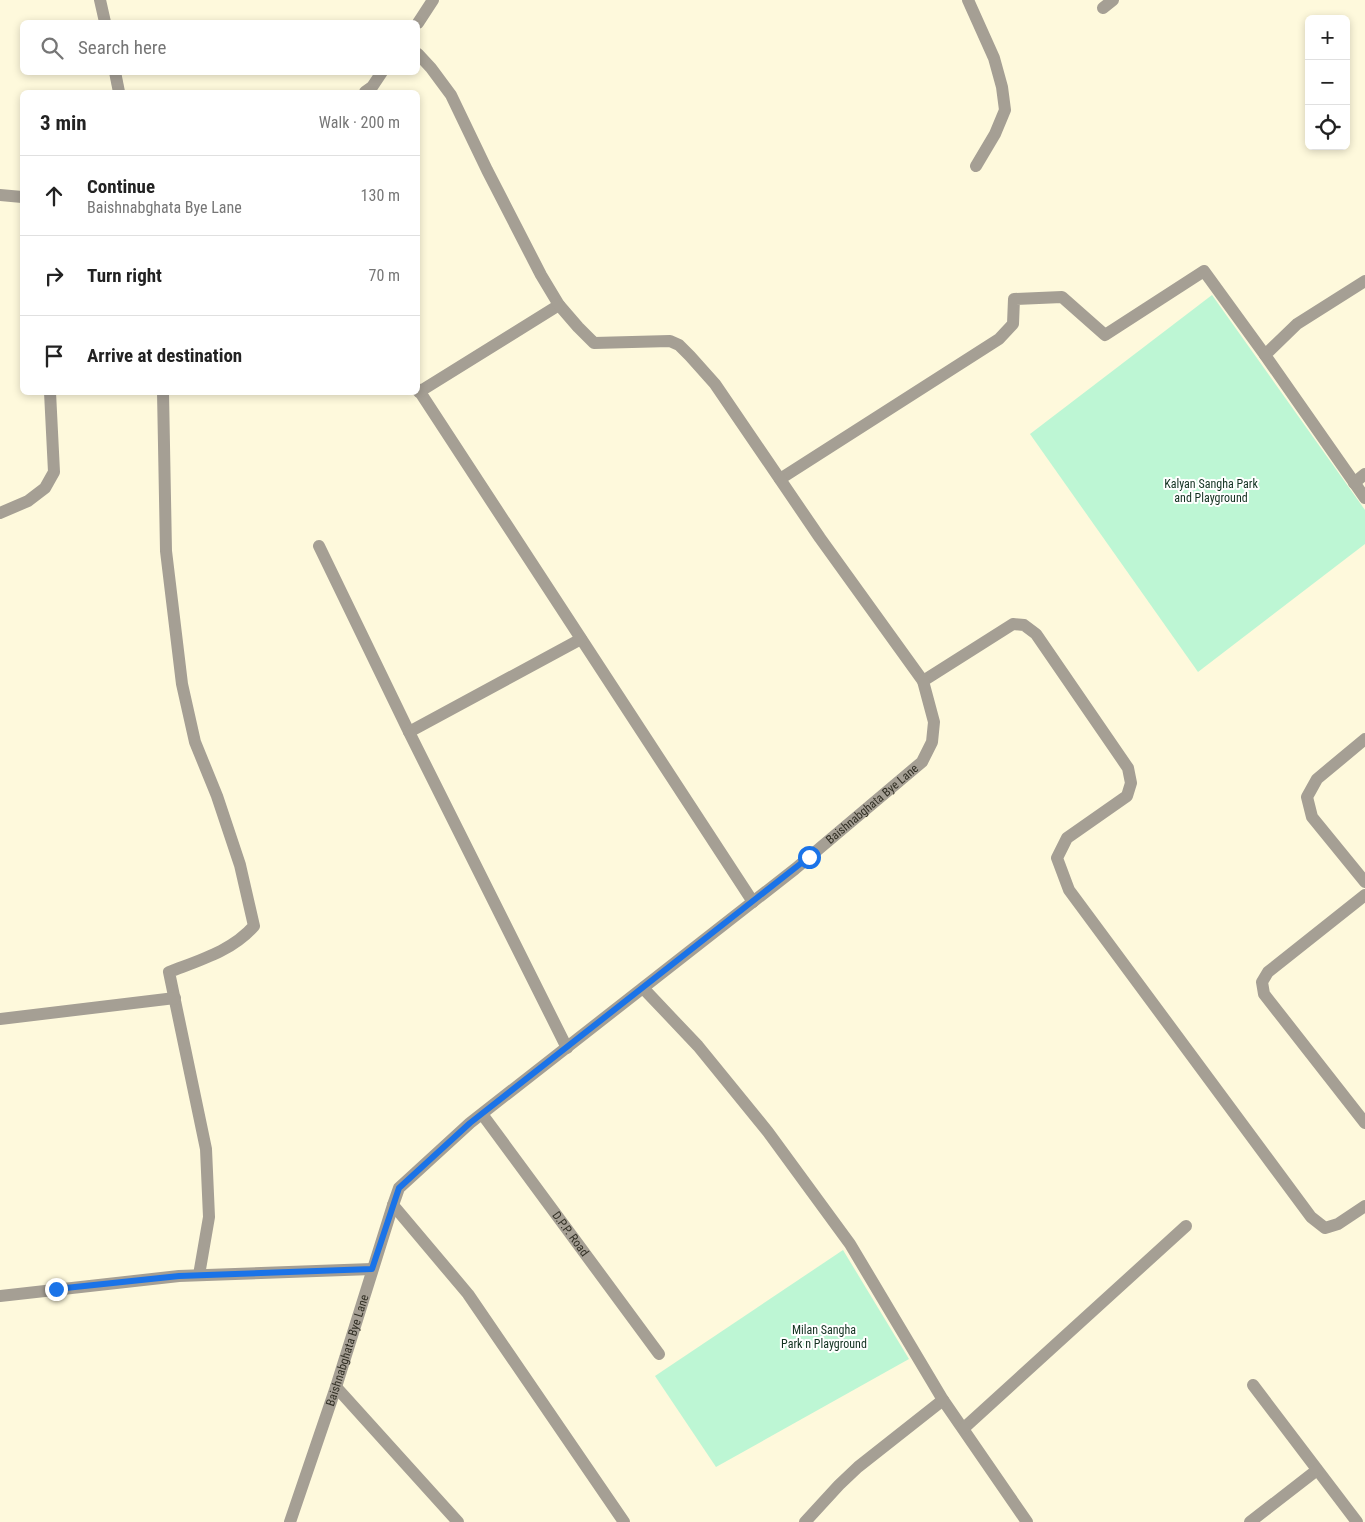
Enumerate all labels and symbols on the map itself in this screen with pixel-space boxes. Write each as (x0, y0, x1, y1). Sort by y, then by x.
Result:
park label: Kalyan Sangha Park and Playground (1164, 477, 1258, 505)
street label: Baishnabghata Bye Lane (823, 761, 921, 847)
route start (798, 846, 821, 869)
street label: D.P.P. Road (549, 1209, 592, 1259)
route end (45, 1278, 68, 1301)
street label: Baishnabghata Bye Lane (323, 1292, 372, 1408)
park label: Milan Sangha Park n Playground (781, 1323, 867, 1351)

